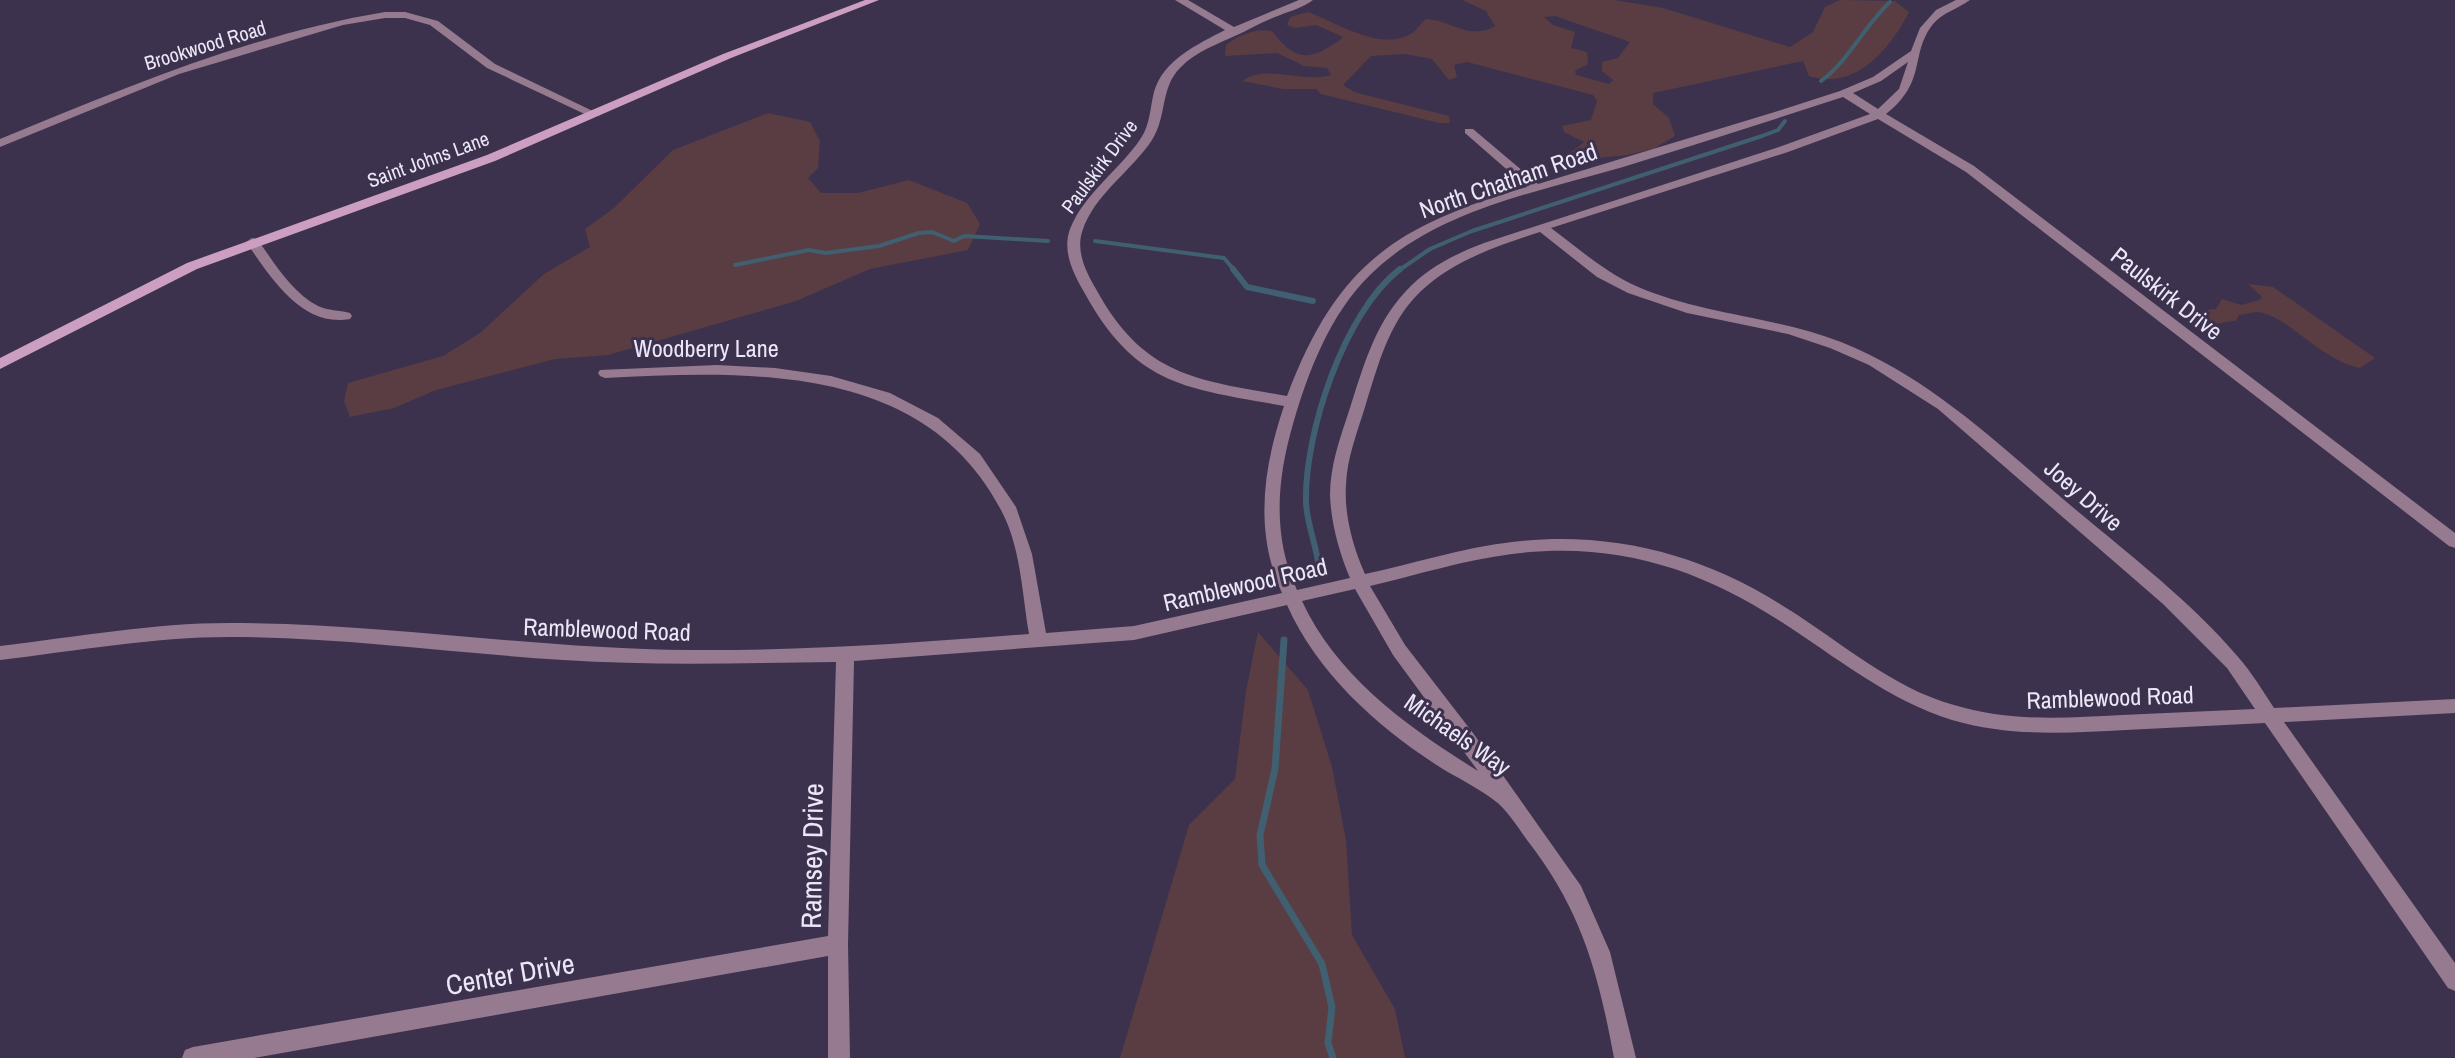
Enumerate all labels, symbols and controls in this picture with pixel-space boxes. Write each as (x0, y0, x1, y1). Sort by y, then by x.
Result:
street label: Brookwood Road (141, 14, 269, 76)
street label: Paulskirk Drive (1055, 113, 1143, 219)
street label: Saint Johns Lane (363, 124, 493, 194)
street label: North Chatham Road (1415, 135, 1601, 225)
street label: Paulskirk Drive (2105, 239, 2229, 347)
street label: Woodberry Lane (633, 332, 779, 364)
street label: Joey Drive (2038, 452, 2130, 538)
street label: Ramblewood Road (1160, 550, 1330, 618)
street label: Ramblewood Road (523, 610, 691, 648)
street label: Ramblewood Road (2026, 678, 2194, 716)
street label: Michaels Way (1399, 686, 1518, 782)
street label: Ramsey Drive (792, 783, 832, 929)
street label: Center Drive (443, 944, 577, 1004)

